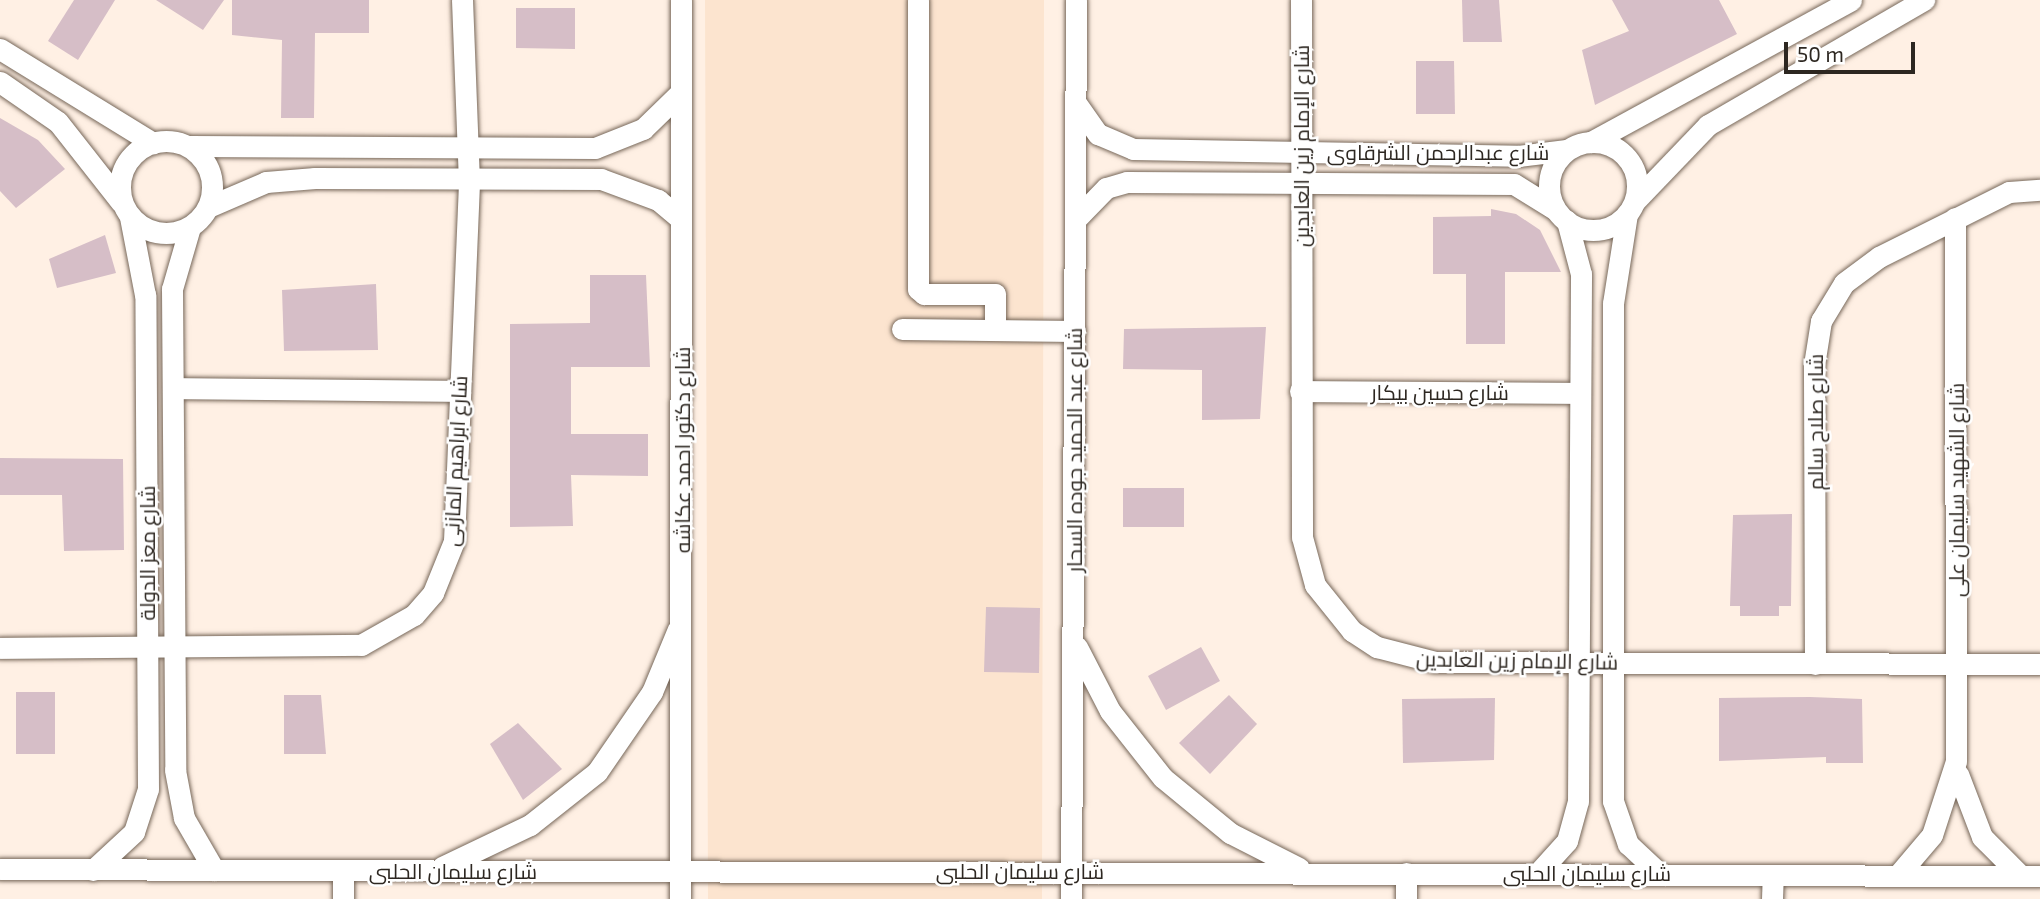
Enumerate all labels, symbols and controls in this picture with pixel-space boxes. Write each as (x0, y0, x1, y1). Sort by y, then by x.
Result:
scale bar (1788, 28, 1919, 72)
text: 50 m (1797, 41, 1844, 66)
street label: شارع الإمام زين العابدين (1288, 45, 1314, 247)
street label: شارع عبدالرحمن الشرقاوى (1327, 139, 1549, 165)
street label: شارع عبد الحميد جوده السحار (1061, 328, 1087, 572)
street label: شارع دكتور احمد عكاشه (669, 347, 695, 553)
street label: شارع صلاح سالم (1802, 354, 1828, 490)
street label: شارع ابراهيم المازنى (438, 375, 472, 547)
street label: شارع حسين بيكار (1371, 379, 1509, 405)
street label: شارع الشهيد سليمان على (1943, 383, 1969, 597)
street label: شارع معز الدولة (134, 485, 160, 621)
street label: شارع الإمام زين العابدين (1416, 646, 1618, 674)
street label: شارع سليمان الحلبى (369, 858, 537, 884)
street label: شارع سليمان الحلبى (936, 858, 1104, 884)
street label: شارع سليمان الحلبى (1503, 860, 1671, 886)

